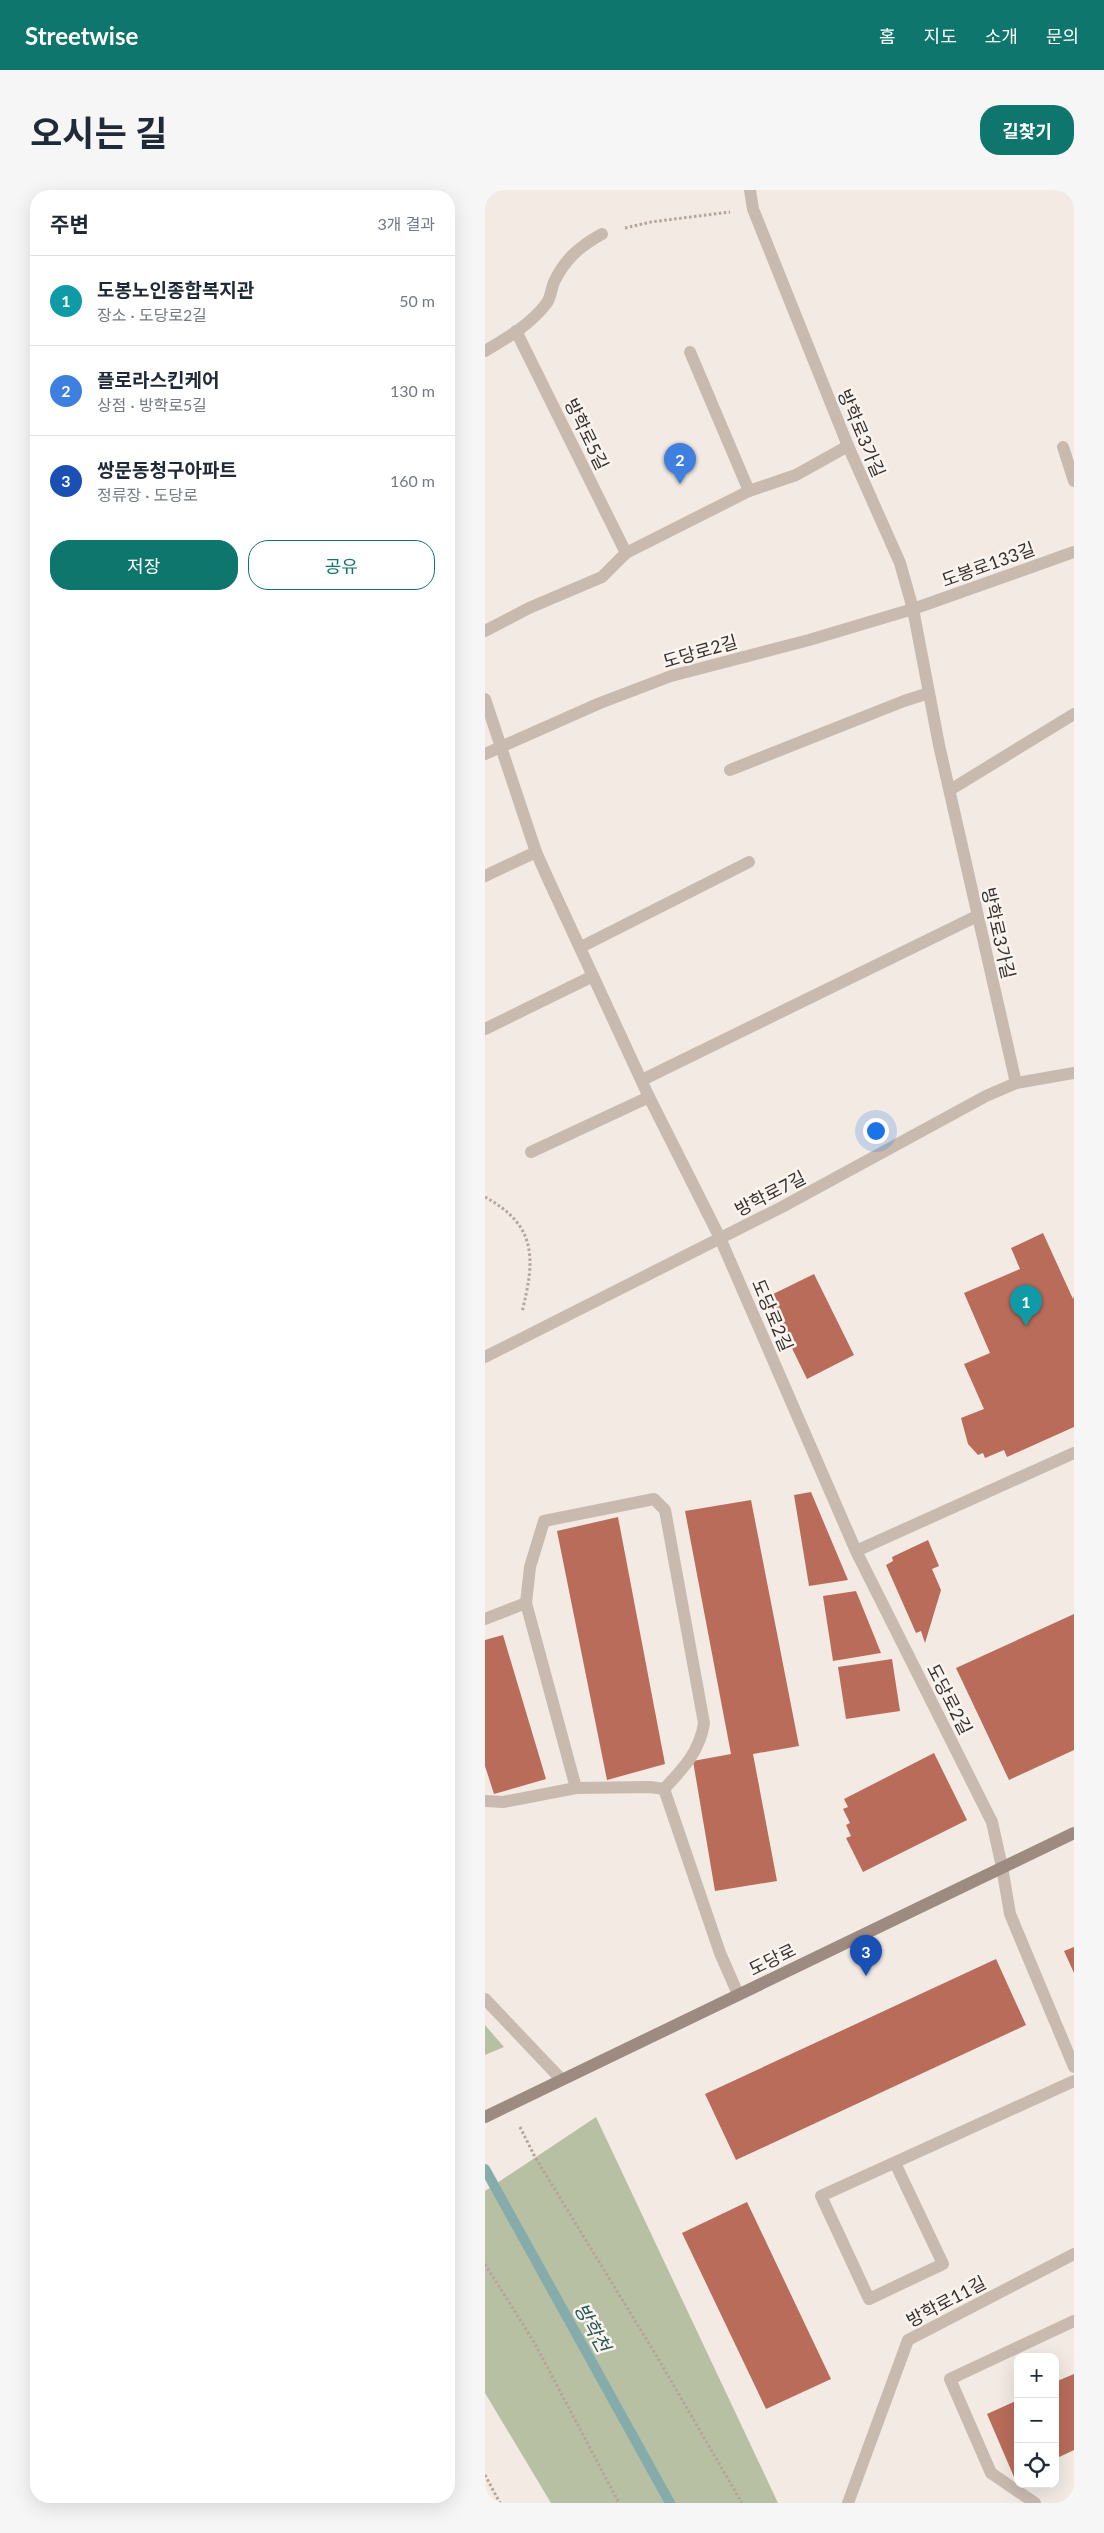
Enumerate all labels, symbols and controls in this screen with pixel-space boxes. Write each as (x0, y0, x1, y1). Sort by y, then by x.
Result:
text: Streetwise (25, 21, 138, 50)
text: 홈 (879, 25, 896, 47)
text: 지도 (924, 25, 957, 47)
text: 소개 (985, 25, 1018, 47)
text: 문의 (1046, 25, 1079, 47)
button: 길찾기 (980, 105, 1074, 155)
text: 오시는 길 (30, 111, 167, 153)
text: 주변 (50, 211, 89, 236)
text: 3개 결과 (377, 214, 435, 233)
text: 도봉노인종합복지관 (97, 278, 254, 301)
text: 1 (61, 291, 71, 310)
text: 50 m (399, 291, 435, 310)
text: 장소 · 도당로2길 (97, 305, 207, 324)
text: 플로라스킨케어 (97, 368, 219, 391)
text: 2 (61, 381, 71, 400)
text: 130 m (390, 381, 435, 400)
street label: 방학로3가길 (834, 386, 890, 480)
text: 상점 · 방학로5길 (97, 395, 207, 414)
street label: 방학로5길 (560, 395, 614, 473)
pin: 2 (664, 443, 696, 484)
text: 쌍문동청구아파트 (97, 458, 237, 481)
text: 3 (61, 471, 71, 490)
text: 160 m (390, 471, 435, 490)
text: 정류장 · 도당로 (97, 485, 198, 504)
street label: 도봉로133길 (938, 537, 1038, 591)
button: 저장 (50, 540, 238, 590)
button: 공유 (248, 540, 435, 590)
street label: 도당로2길 (660, 630, 740, 672)
street label: 방학로3가길 (978, 885, 1020, 981)
your location (863, 1118, 889, 1144)
street label: 방학로7길 (731, 1166, 809, 1220)
street label: 도당로2길 (748, 1275, 798, 1355)
pin: 1 (1010, 1285, 1042, 1326)
street label: 도당로2길 (923, 1660, 977, 1738)
pin: 3 (850, 1935, 882, 1976)
street label: 도당로 (745, 1938, 799, 1980)
street label: 방학로11길 (902, 2271, 990, 2331)
water label: 방학천 (570, 2298, 617, 2357)
map controls (1014, 2353, 1059, 2488)
button: + (1014, 2353, 1059, 2398)
button: − (1014, 2398, 1059, 2443)
button: locate (1014, 2443, 1059, 2488)

